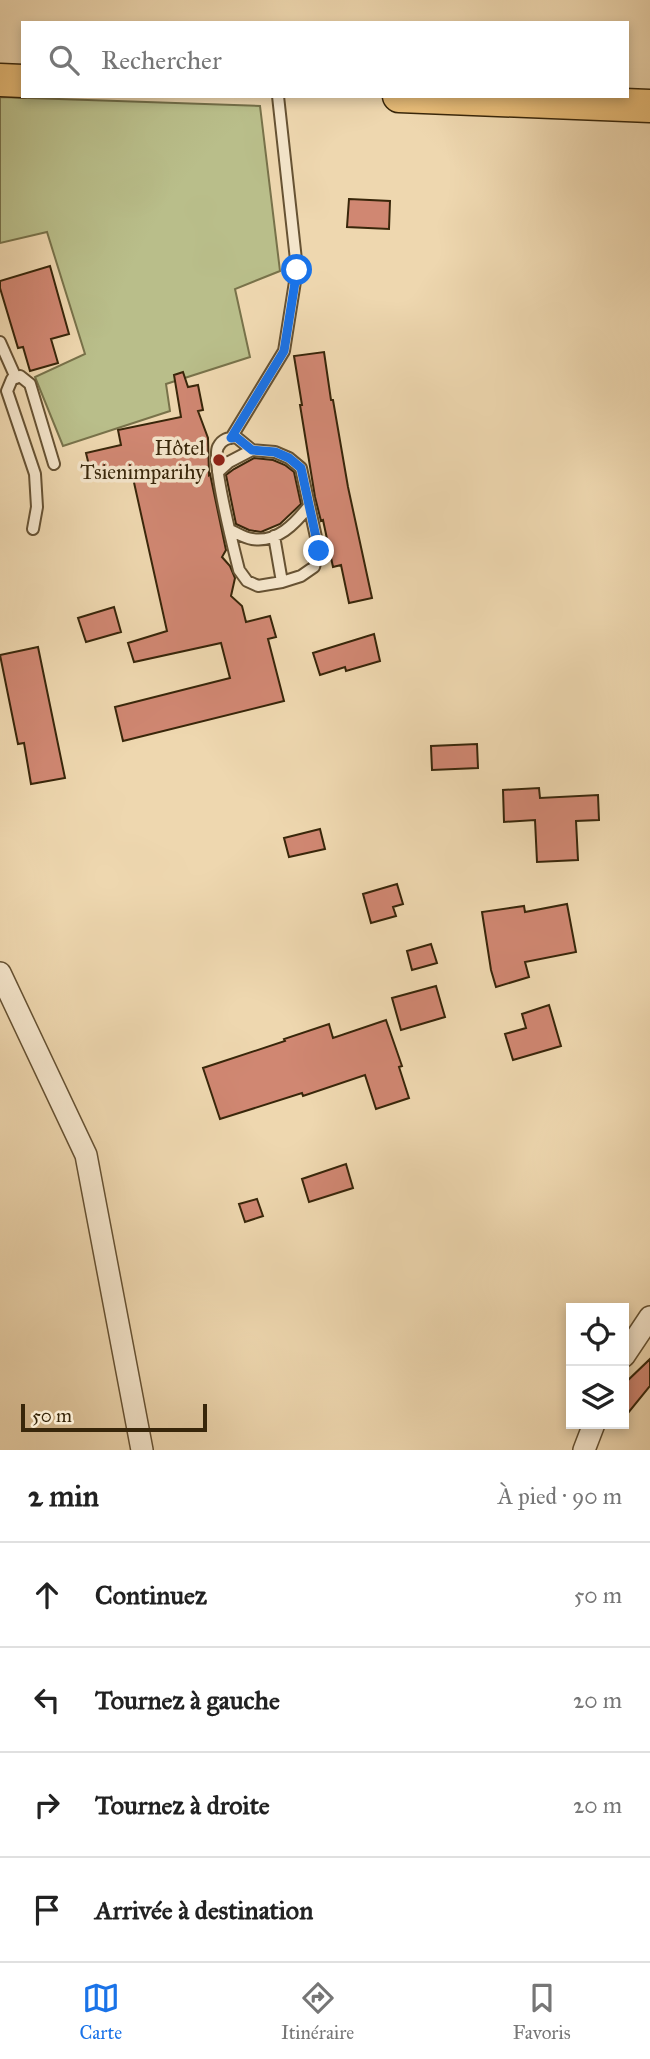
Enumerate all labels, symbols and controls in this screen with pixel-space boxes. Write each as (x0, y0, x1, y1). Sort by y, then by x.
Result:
search box (21, 21, 629, 98)
icon: search (45, 41, 83, 79)
text: Rechercher (101, 44, 222, 76)
route start (281, 254, 312, 285)
place label: Hôtel Tsienimparihy (80, 435, 206, 485)
marker: Hôtel Tsienimparihy (211, 452, 227, 468)
route end (303, 535, 334, 566)
map controls (566, 1303, 629, 1429)
button: locate (566, 1303, 629, 1366)
button: layers (566, 1366, 629, 1429)
scale bar (21, 1401, 206, 1433)
text: 50 m (32, 1404, 72, 1427)
text: 2 min (28, 1478, 99, 1514)
text: À pied · 90 m (498, 1482, 622, 1510)
icon: ahead (28, 1576, 66, 1614)
text: Continuez (95, 1579, 207, 1611)
text: 50 m (574, 1581, 622, 1609)
icon: left (28, 1681, 66, 1719)
text: Tournez à gauche (95, 1684, 280, 1716)
text: 20 m (573, 1686, 622, 1714)
icon: right (28, 1786, 66, 1824)
text: Tournez à droite (95, 1789, 270, 1821)
text: 20 m (573, 1791, 622, 1819)
icon: arrive (28, 1891, 66, 1929)
text: Arrivée à destination (95, 1894, 313, 1926)
tab: Carte (79, 1979, 122, 2044)
tab: Itinéraire (281, 1979, 354, 2044)
tab: Favoris (513, 1979, 571, 2044)

